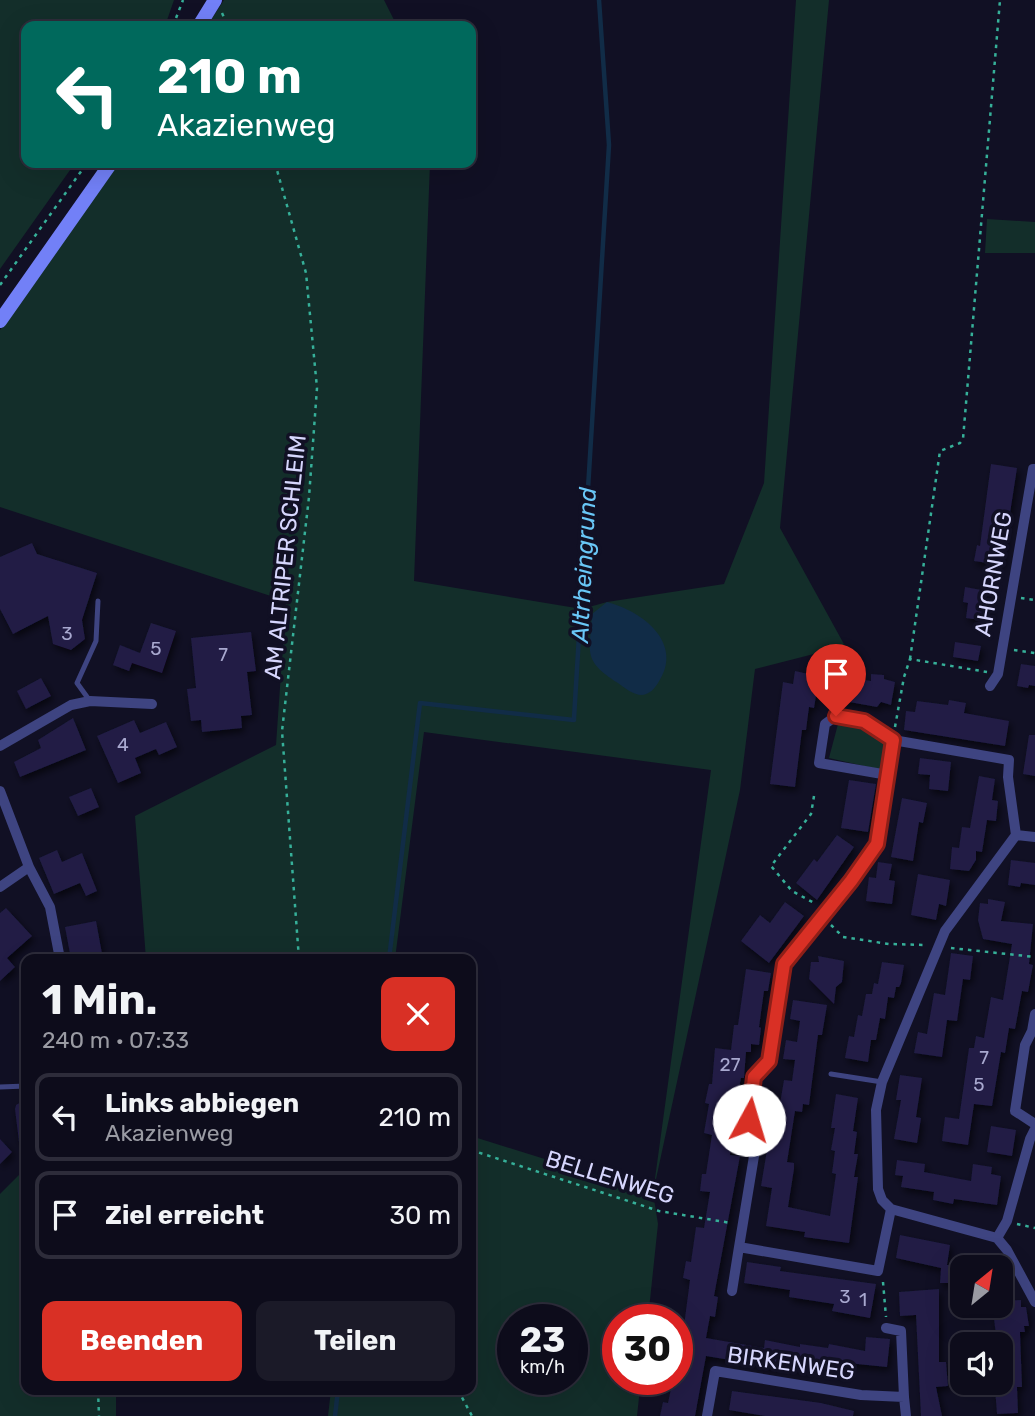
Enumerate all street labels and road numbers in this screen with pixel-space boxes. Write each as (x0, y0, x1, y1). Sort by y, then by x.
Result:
street label: AM ALTRIPER SCHLEIM (258, 433, 312, 681)
street label: AHORNWEG (968, 509, 1018, 639)
street label: BELLENWEG (542, 1144, 678, 1210)
street label: BIRKENWEG (726, 1340, 856, 1386)

